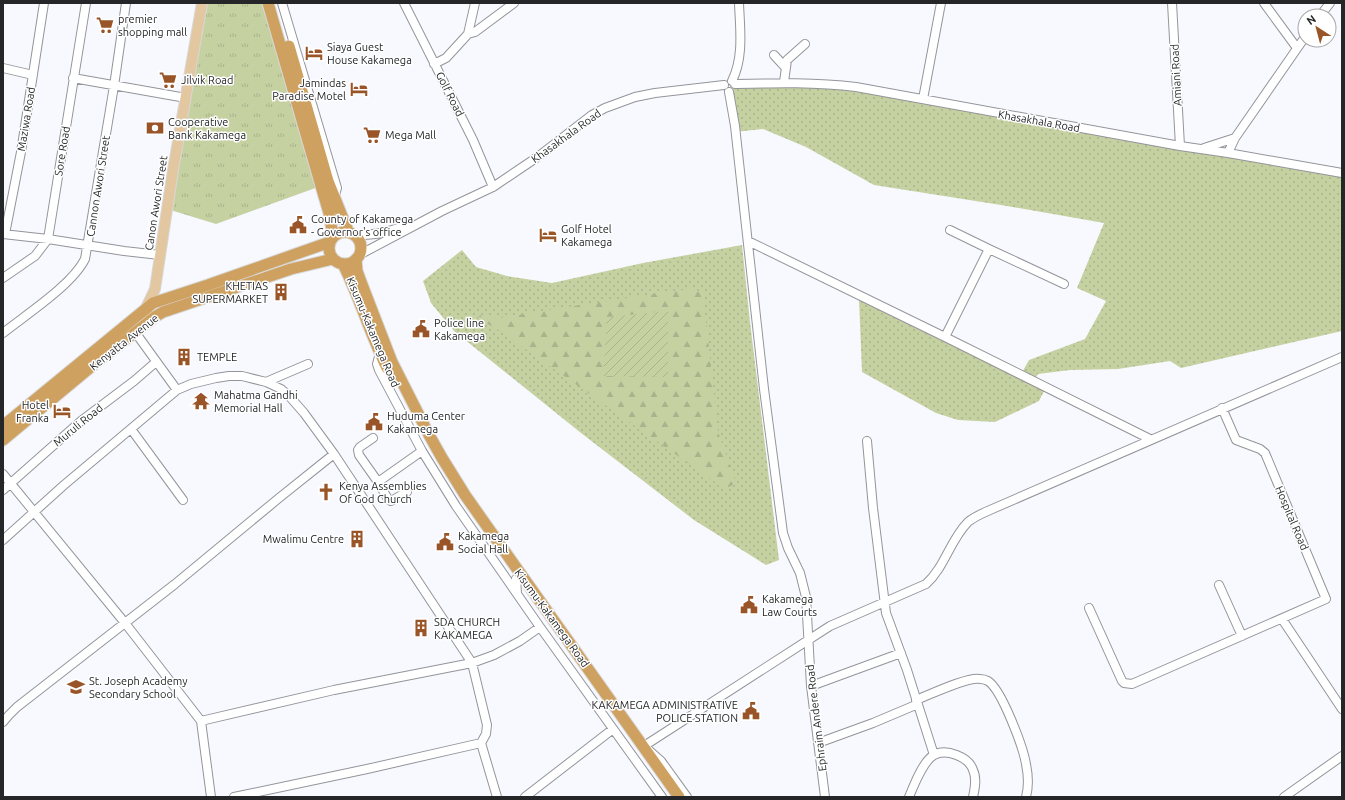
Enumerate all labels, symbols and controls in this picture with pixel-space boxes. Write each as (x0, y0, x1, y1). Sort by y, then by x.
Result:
north arrow (1297, 8, 1337, 48)
place label: premier shopping mall (118, 13, 187, 38)
text: N (1304, 13, 1318, 27)
supermarket icon: premier shopping mall (95, 15, 115, 35)
place label: Siaya Guest House Kakamega (327, 41, 412, 66)
hotel icon: Siaya Guest House Kakamega (304, 43, 324, 63)
street label: Amiani Road (1168, 44, 1184, 106)
supermarket icon: Jilvik Road (158, 70, 178, 90)
street label: Golf Road (434, 70, 466, 118)
place label: Jilvik Road (181, 74, 233, 86)
place label: Jamindas Paradise Motel (272, 77, 346, 102)
hotel icon: Jamindas Paradise Motel (349, 79, 369, 99)
street label: Maziwa Road (15, 86, 37, 152)
street label: Khasakhala Road (529, 107, 603, 165)
street label: Khasakhala Road (997, 108, 1081, 134)
place label: Cooperative Bank Kakamega (168, 116, 246, 141)
bank icon: Cooperative Bank Kakamega (145, 118, 165, 138)
street label: Sore Road (52, 125, 72, 177)
supermarket icon: Mega Mall (362, 125, 382, 145)
place label: Mega Mall (385, 129, 436, 141)
street label: Cannon Awori Street (84, 134, 112, 237)
street label: Canon Awori Street (143, 154, 170, 251)
place label: County of Kakamega - Governor's office (311, 213, 413, 238)
public building icon: County of Kakamega - Governor's office (288, 215, 308, 235)
place label: Golf Hotel Kakamega (561, 223, 612, 248)
hotel icon: Golf Hotel Kakamega (538, 225, 558, 245)
street label: Kisumu-Kakamega Road (344, 275, 402, 389)
place label: KHETIAS SUPERMARKET (193, 280, 268, 305)
building icon: KHETIAS SUPERMARKET (271, 282, 291, 302)
street label: Kenyatta Avenue (87, 312, 161, 372)
place label: Police line Kakamega (434, 317, 485, 342)
public building icon: Police line Kakamega (411, 319, 431, 339)
building icon: TEMPLE (174, 347, 194, 367)
place label: TEMPLE (197, 351, 237, 363)
place label: Mahatma Gandhi Memorial Hall (214, 389, 298, 414)
temple icon: Mahatma Gandhi Memorial Hall (191, 391, 211, 411)
place label: Hotel Franka (16, 399, 49, 424)
hotel icon: Hotel Franka (52, 401, 72, 421)
street label: Muruli Road (51, 402, 105, 448)
place label: Huduma Center Kakamega (387, 410, 466, 435)
public building icon: Huduma Center Kakamega (364, 412, 384, 432)
place label: Kenya Assemblies Of God Church (339, 480, 427, 505)
church icon: Kenya Assemblies Of God Church (316, 482, 336, 502)
street label: Hospital Road (1273, 484, 1311, 552)
building icon: Mwalimu Centre (347, 529, 367, 549)
place label: Kakamega Social Hall (458, 530, 509, 555)
public building icon: Kakamega Social Hall (435, 532, 455, 552)
place label: Mwalimu Centre (263, 533, 344, 545)
street label: Kisumu-Kakamega Road (512, 567, 592, 669)
place label: Kakamega Law Courts (762, 593, 817, 618)
public building icon: Kakamega Law Courts (739, 595, 759, 615)
place label: SDA CHURCH KAKAMEGA (434, 616, 500, 641)
building icon: SDA CHURCH KAKAMEGA (411, 618, 431, 638)
street label: Ephraim Andere Road (803, 664, 829, 772)
place label: St. Joseph Academy Secondary School (89, 675, 188, 700)
school or university icon: St. Joseph Academy Secondary School (66, 677, 86, 697)
place label: KAKAMEGA ADMINISTRATIVE POLICE STATION (591, 699, 738, 724)
public building icon: KAKAMEGA ADMINISTRATIVE POLICE STATION (741, 701, 761, 721)

